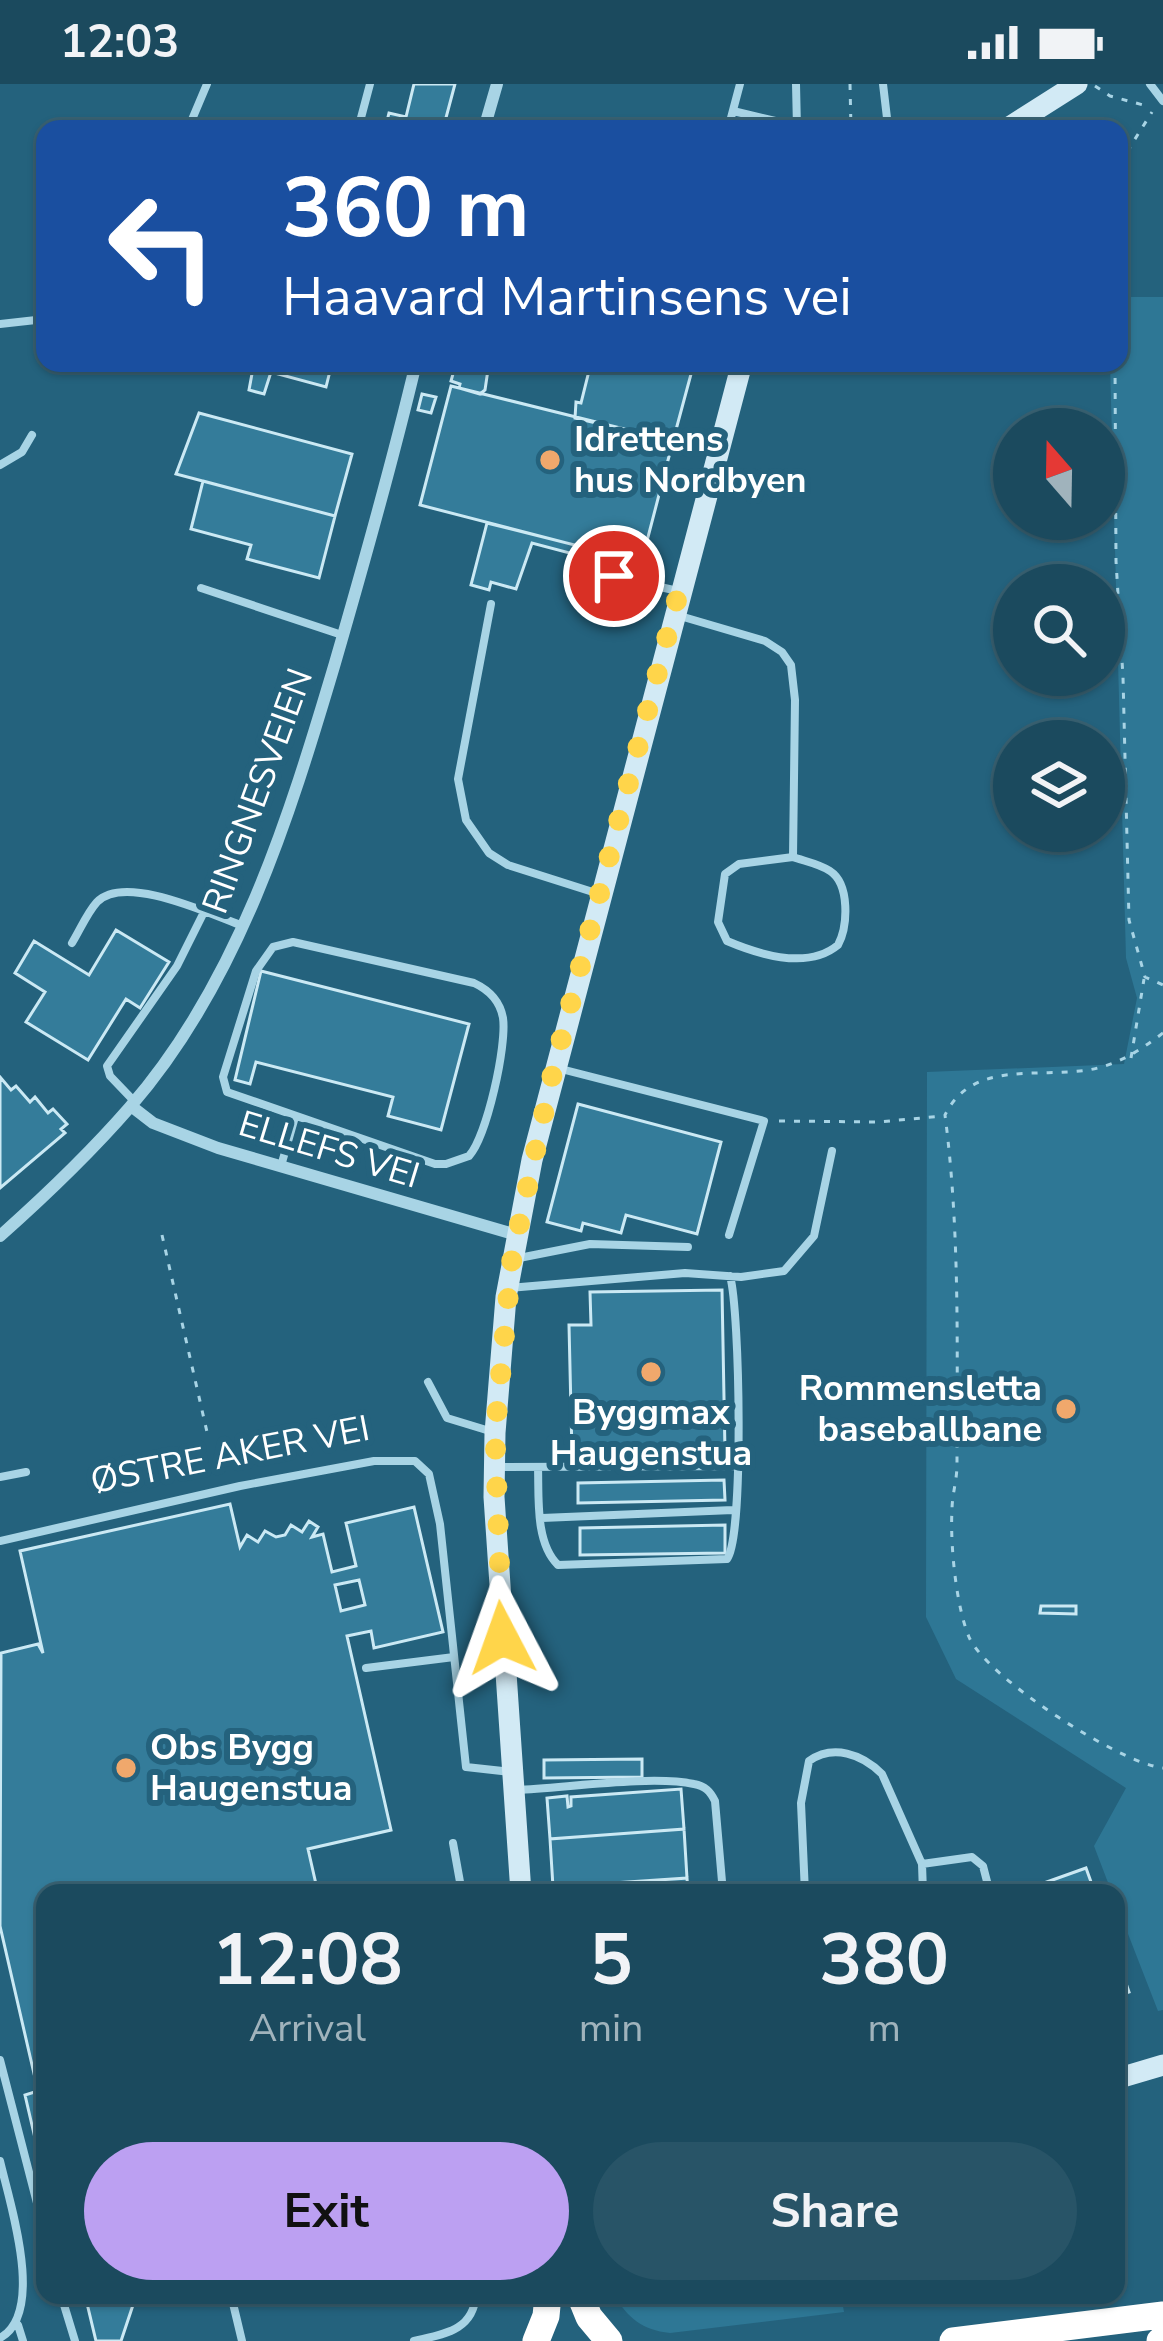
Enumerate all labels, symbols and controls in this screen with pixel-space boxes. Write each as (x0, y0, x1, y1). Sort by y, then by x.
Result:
text: 12:03 (60, 12, 179, 73)
text: 360 m (282, 151, 530, 266)
icon: left (84, 168, 240, 324)
text: Haavard Martinsens vei (282, 260, 852, 334)
north arrow (993, 408, 1125, 540)
map controls (993, 408, 1125, 852)
place label: Idrettens hus Nordbyen (574, 415, 807, 505)
marker: Idrettens hus Nordbyen (537, 447, 563, 473)
pin (563, 525, 665, 627)
icon: arrive (581, 543, 647, 609)
button: search (993, 564, 1125, 696)
street label: RINGNESVEIEN (191, 662, 325, 920)
button: layers (993, 720, 1125, 852)
street label: ELLEFS VEI (233, 1099, 425, 1201)
marker: Byggmax Haugenstua (638, 1359, 664, 1385)
place label: Rommensletta baseballbane (799, 1364, 1042, 1454)
place label: Byggmax Haugenstua (550, 1388, 752, 1478)
marker: Rommensletta baseballbane (1053, 1396, 1079, 1422)
street label: ØSTRE AKER VEI (86, 1404, 374, 1506)
position arrow (439, 1575, 565, 1701)
place label: Obs Bygg Haugenstua (150, 1723, 352, 1813)
marker: Obs Bygg Haugenstua (113, 1755, 139, 1781)
text: 12:08 (212, 1911, 403, 2009)
text: 5 (589, 1911, 633, 2009)
text: 380 (819, 1911, 949, 2009)
text: Arrival (249, 2002, 366, 2055)
text: min (579, 2002, 643, 2055)
text: m (867, 2002, 901, 2055)
button: Exit (84, 2142, 569, 2280)
button: Share (593, 2142, 1077, 2280)

